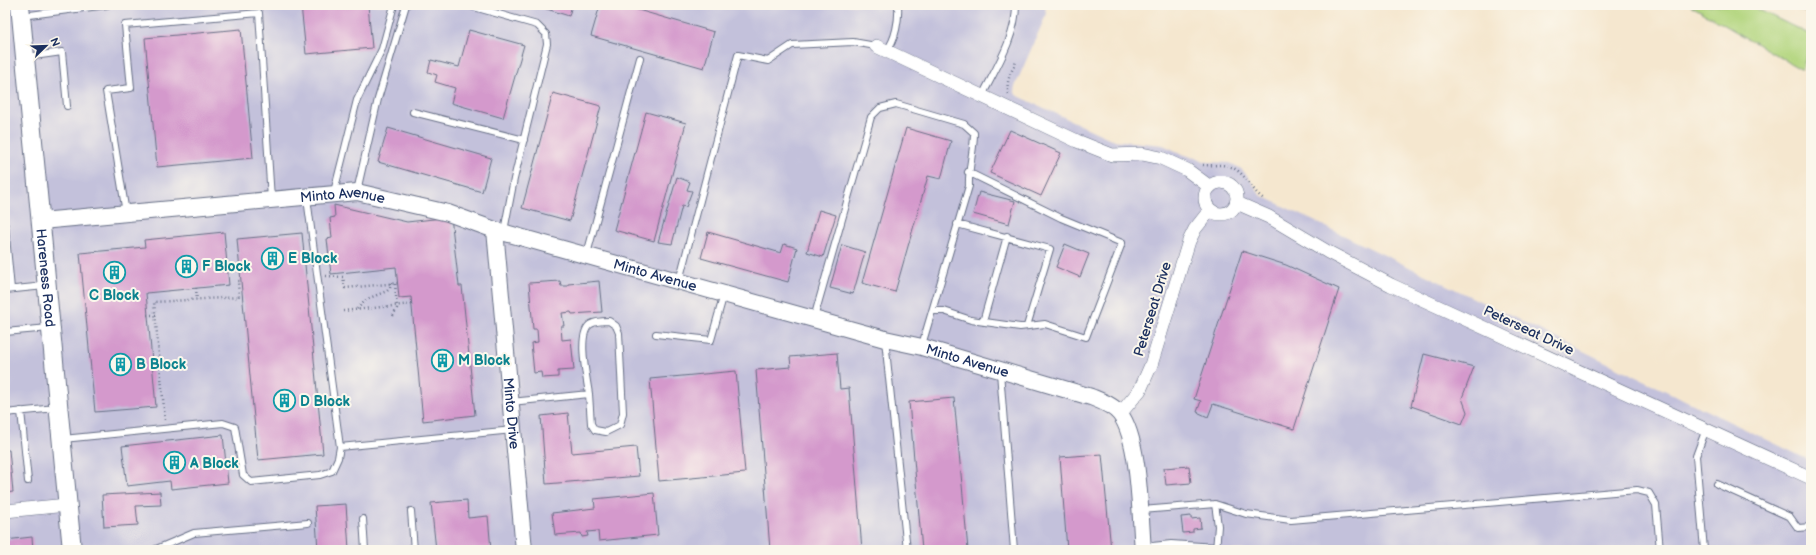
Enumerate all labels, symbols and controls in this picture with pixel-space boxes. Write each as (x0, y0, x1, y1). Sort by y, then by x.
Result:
north arrow (26, 26, 66, 66)
text: N (47, 36, 62, 49)
street label: Minto Avenue (299, 183, 387, 207)
street label: Hareness Road (32, 228, 59, 328)
building icon: E Block (259, 245, 285, 271)
place label: E Block (288, 250, 338, 267)
building icon: F Block (173, 253, 199, 279)
street label: Minto Avenue (611, 255, 699, 295)
place label: F Block (202, 258, 251, 275)
building icon: C Block (101, 260, 127, 286)
street label: Peterseat Drive (1130, 260, 1175, 358)
place label: C Block (89, 287, 140, 304)
street label: Peterseat Drive (1481, 302, 1577, 359)
street label: Minto Avenue (924, 341, 1011, 381)
building icon: M Block (430, 347, 456, 373)
building icon: B Block (108, 351, 134, 377)
place label: M Block (458, 352, 511, 369)
place label: B Block (136, 356, 187, 373)
street label: Minto Drive (499, 377, 523, 450)
building icon: D Block (272, 388, 298, 414)
place label: D Block (300, 393, 351, 410)
building icon: A Block (162, 450, 188, 476)
place label: A Block (189, 455, 239, 472)

